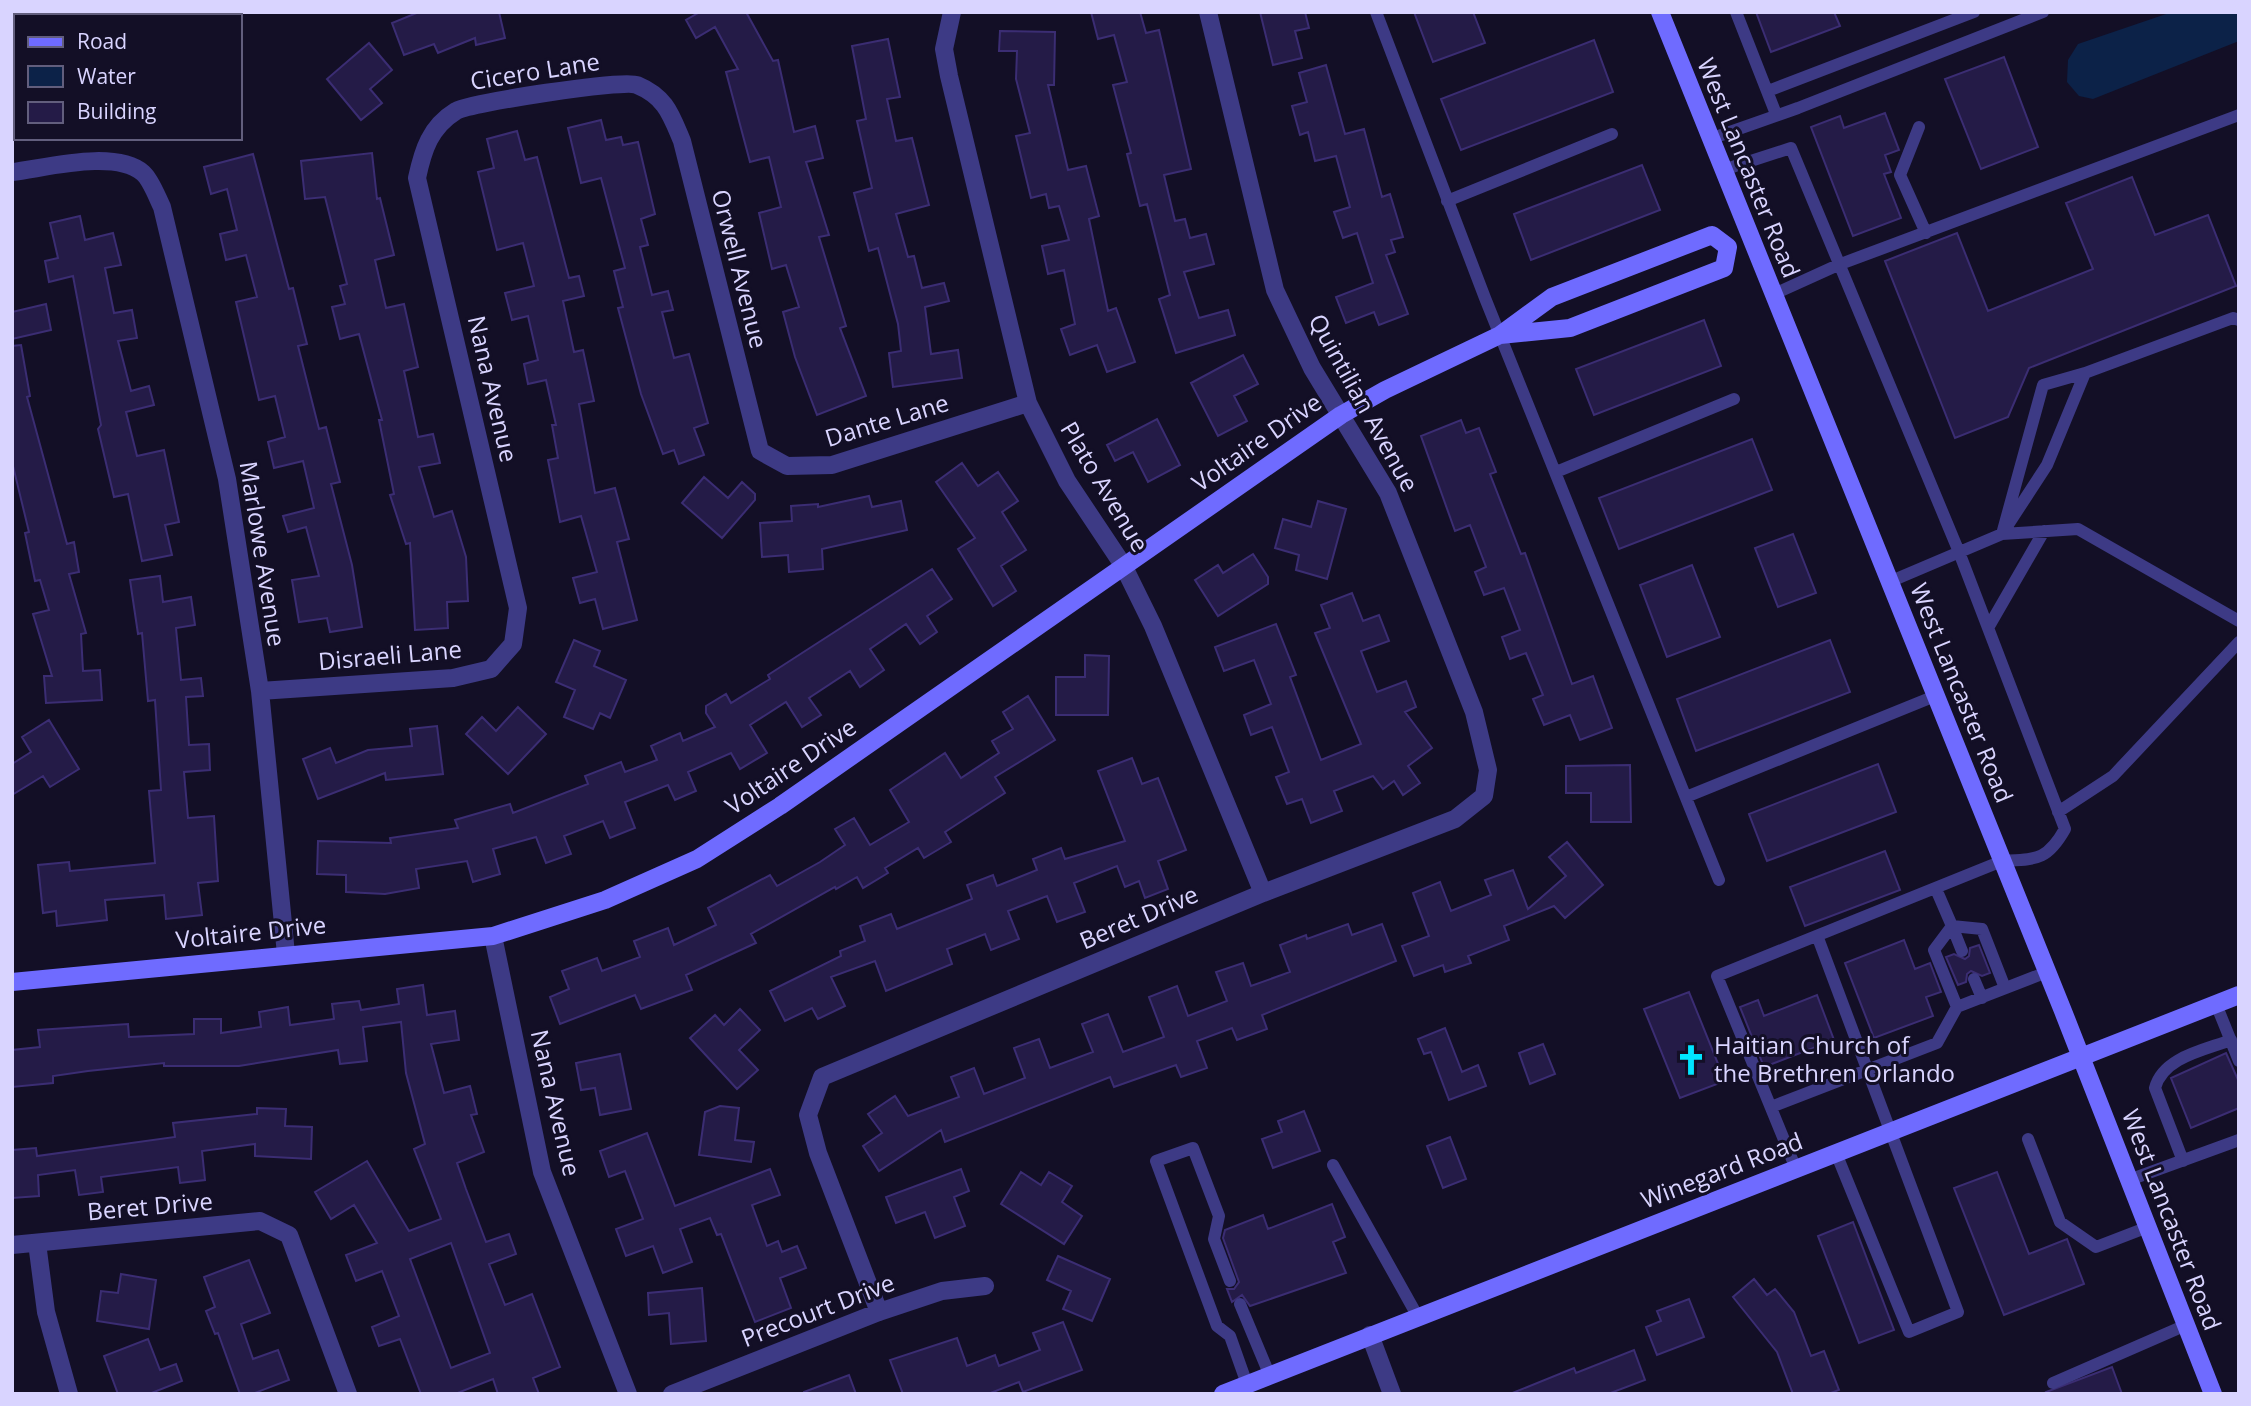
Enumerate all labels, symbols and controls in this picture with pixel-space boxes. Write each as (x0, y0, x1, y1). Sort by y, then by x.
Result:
legend (14, 14, 242, 140)
text: Road (77, 27, 127, 55)
street label: Cicero Lane (468, 44, 602, 97)
street label: West Lancaster Road (1690, 53, 1809, 282)
text: Water (77, 62, 136, 90)
text: Building (77, 97, 156, 125)
street label: Orwell Avenue (705, 186, 776, 351)
street label: Quintilian Avenue (1302, 307, 1427, 497)
street label: Nana Avenue (461, 312, 526, 465)
street label: Dante Lane (821, 385, 952, 454)
street label: Voltaire Drive (1185, 385, 1327, 499)
street label: Plato Avenue (1053, 415, 1157, 558)
street label: Marlowe Avenue (233, 459, 294, 649)
street label: West Lancaster Road (1903, 578, 2022, 807)
street label: Disraeli Lane (317, 632, 463, 677)
street label: Voltaire Drive (718, 710, 862, 822)
street label: Beret Drive (1074, 877, 1203, 956)
street label: Voltaire Drive (174, 907, 328, 956)
street label: Nana Avenue (524, 1026, 589, 1179)
place label: Haitian Church of the Brethren Orlando (1714, 1028, 1955, 1089)
church icon: Haitian Church of the Brethren Orlando (1674, 1043, 1708, 1077)
street label: West Lancaster Road (2115, 1104, 2230, 1335)
street label: Winegard Road (1636, 1124, 1807, 1216)
street label: Beret Drive (86, 1184, 214, 1227)
street label: Precourt Drive (736, 1265, 899, 1354)

